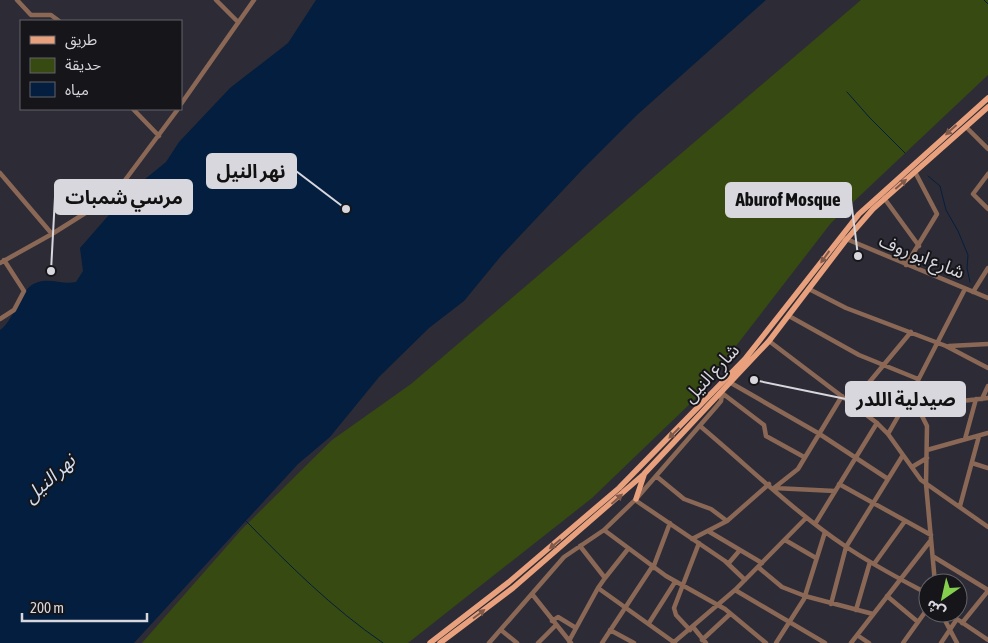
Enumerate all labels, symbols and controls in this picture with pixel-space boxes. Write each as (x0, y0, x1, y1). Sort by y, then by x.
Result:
legend (20, 20, 182, 110)
text: طريق (65, 31, 97, 50)
text: حديقة (65, 56, 101, 73)
text: مياه (65, 81, 89, 98)
one-way arrow (946, 124, 958, 136)
callout: نهر النيل (207, 154, 296, 188)
text: نهر النيل (217, 160, 285, 183)
one-way arrow (894, 178, 907, 189)
callout: مرسي شمبات (55, 180, 192, 214)
callout: Aburof Mosque (726, 183, 851, 217)
text: مرسي شمبات (65, 186, 183, 212)
text: Aburof Mosque (734, 188, 841, 210)
street label: شارع ابو روف (875, 229, 968, 286)
one-way arrow (820, 250, 830, 264)
street label: شارع النيل (679, 339, 746, 409)
callout: صيدلية اللدر (846, 382, 965, 416)
text: صيدلية اللدر (855, 388, 956, 411)
one-way arrow (668, 427, 680, 439)
water label: نهر النيل (19, 448, 81, 508)
one-way arrow (611, 493, 623, 505)
one-way arrow (548, 538, 561, 549)
north arrow (918, 573, 968, 623)
scale bar (22, 590, 148, 622)
text: ش (923, 597, 948, 621)
text: 200 m (30, 599, 64, 616)
one-way arrow (472, 609, 486, 619)

